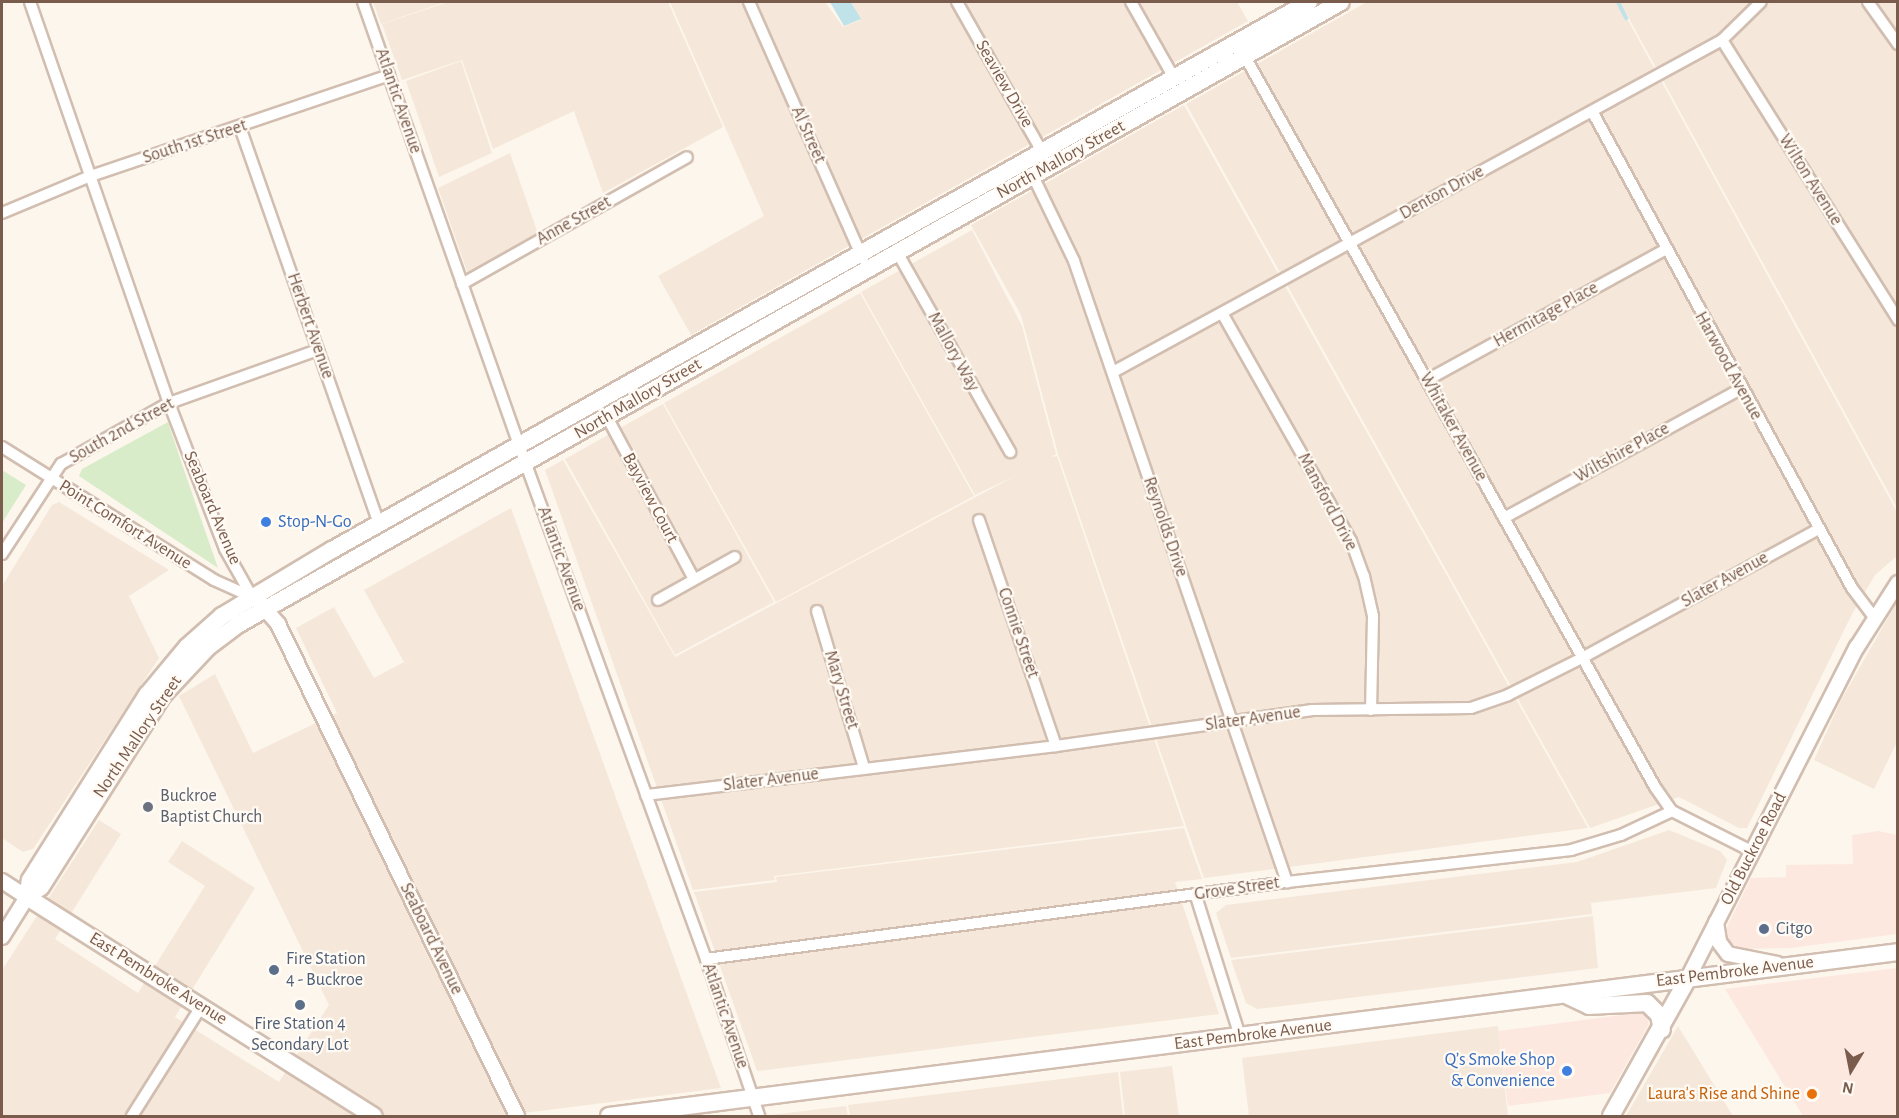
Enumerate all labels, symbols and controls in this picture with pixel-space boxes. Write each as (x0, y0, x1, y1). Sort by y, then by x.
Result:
street label: Seaview Drive (970, 36, 1038, 132)
street label: Atlantic Avenue (370, 45, 426, 157)
street label: Al Street (786, 103, 830, 167)
street label: South 1st Street (140, 115, 250, 169)
street label: North Mallory Street (993, 116, 1129, 204)
street label: Wilton Avenue (1773, 130, 1847, 230)
street label: Denton Drive (1396, 161, 1488, 225)
street label: Anne Street (533, 192, 615, 250)
street label: Herbert Avenue (282, 270, 338, 382)
street label: Hermitage Place (1490, 277, 1602, 353)
street label: Harwood Avenue (1689, 308, 1767, 424)
street label: Mallory Way (922, 309, 984, 395)
street label: North Mallory Street (570, 354, 706, 444)
street label: Whitaker Avenue (1414, 369, 1492, 485)
street label: South 2nd Street (66, 393, 178, 469)
street label: Wiltshire Place (1571, 418, 1673, 488)
street label: Seaboard Avenue (178, 448, 246, 568)
street label: Bayview Court (617, 449, 683, 547)
street label: Mansford Drive (1292, 450, 1362, 554)
street label: Reynolds Drive (1138, 474, 1192, 580)
street label: Point Comfort Avenue (55, 475, 195, 575)
street label: Atlantic Avenue (532, 504, 590, 614)
place label: Stop-N-Go (278, 511, 352, 533)
marker: Stop-N-Go (259, 515, 273, 529)
street label: Slater Avenue (1678, 547, 1772, 613)
street label: Connie Street (992, 585, 1044, 681)
street label: Mary Street (819, 648, 863, 732)
street label: North Mallory Street (89, 672, 187, 802)
street label: Slater Avenue (1204, 702, 1302, 736)
street label: Slater Avenue (722, 763, 820, 797)
place label: Buckroe Baptist Church (160, 786, 262, 828)
street label: Old Buckroe Road (1716, 789, 1792, 909)
marker: Buckroe Baptist Church (141, 800, 155, 814)
street label: Grove Street (1193, 872, 1281, 906)
street label: Seaboard Avenue (395, 880, 467, 998)
place label: Citgo (1776, 918, 1813, 940)
marker: Citgo (1757, 922, 1771, 936)
street label: East Pembroke Avenue (85, 928, 231, 1030)
place label: Fire Station 4 - Buckroe (286, 949, 366, 992)
street label: East Pembroke Avenue (1655, 952, 1815, 992)
street label: Atlantic Avenue (697, 960, 753, 1072)
marker: Fire Station 4 - Buckroe (267, 963, 281, 977)
marker: Fire Station 4 Secondary Lot (293, 998, 307, 1012)
place label: Fire Station 4 Secondary Lot (251, 1014, 349, 1056)
street label: East Pembroke Avenue (1173, 1015, 1333, 1055)
north arrow (1821, 1040, 1881, 1100)
place label: Q’s Smoke Shop & Convenience (1445, 1050, 1555, 1092)
marker: Q’s Smoke Shop & Convenience (1560, 1064, 1574, 1078)
text: N (1841, 1079, 1855, 1097)
place label: Laura's Rise and Shine (1647, 1083, 1800, 1105)
marker: Laura's Rise and Shine (1805, 1087, 1819, 1101)

